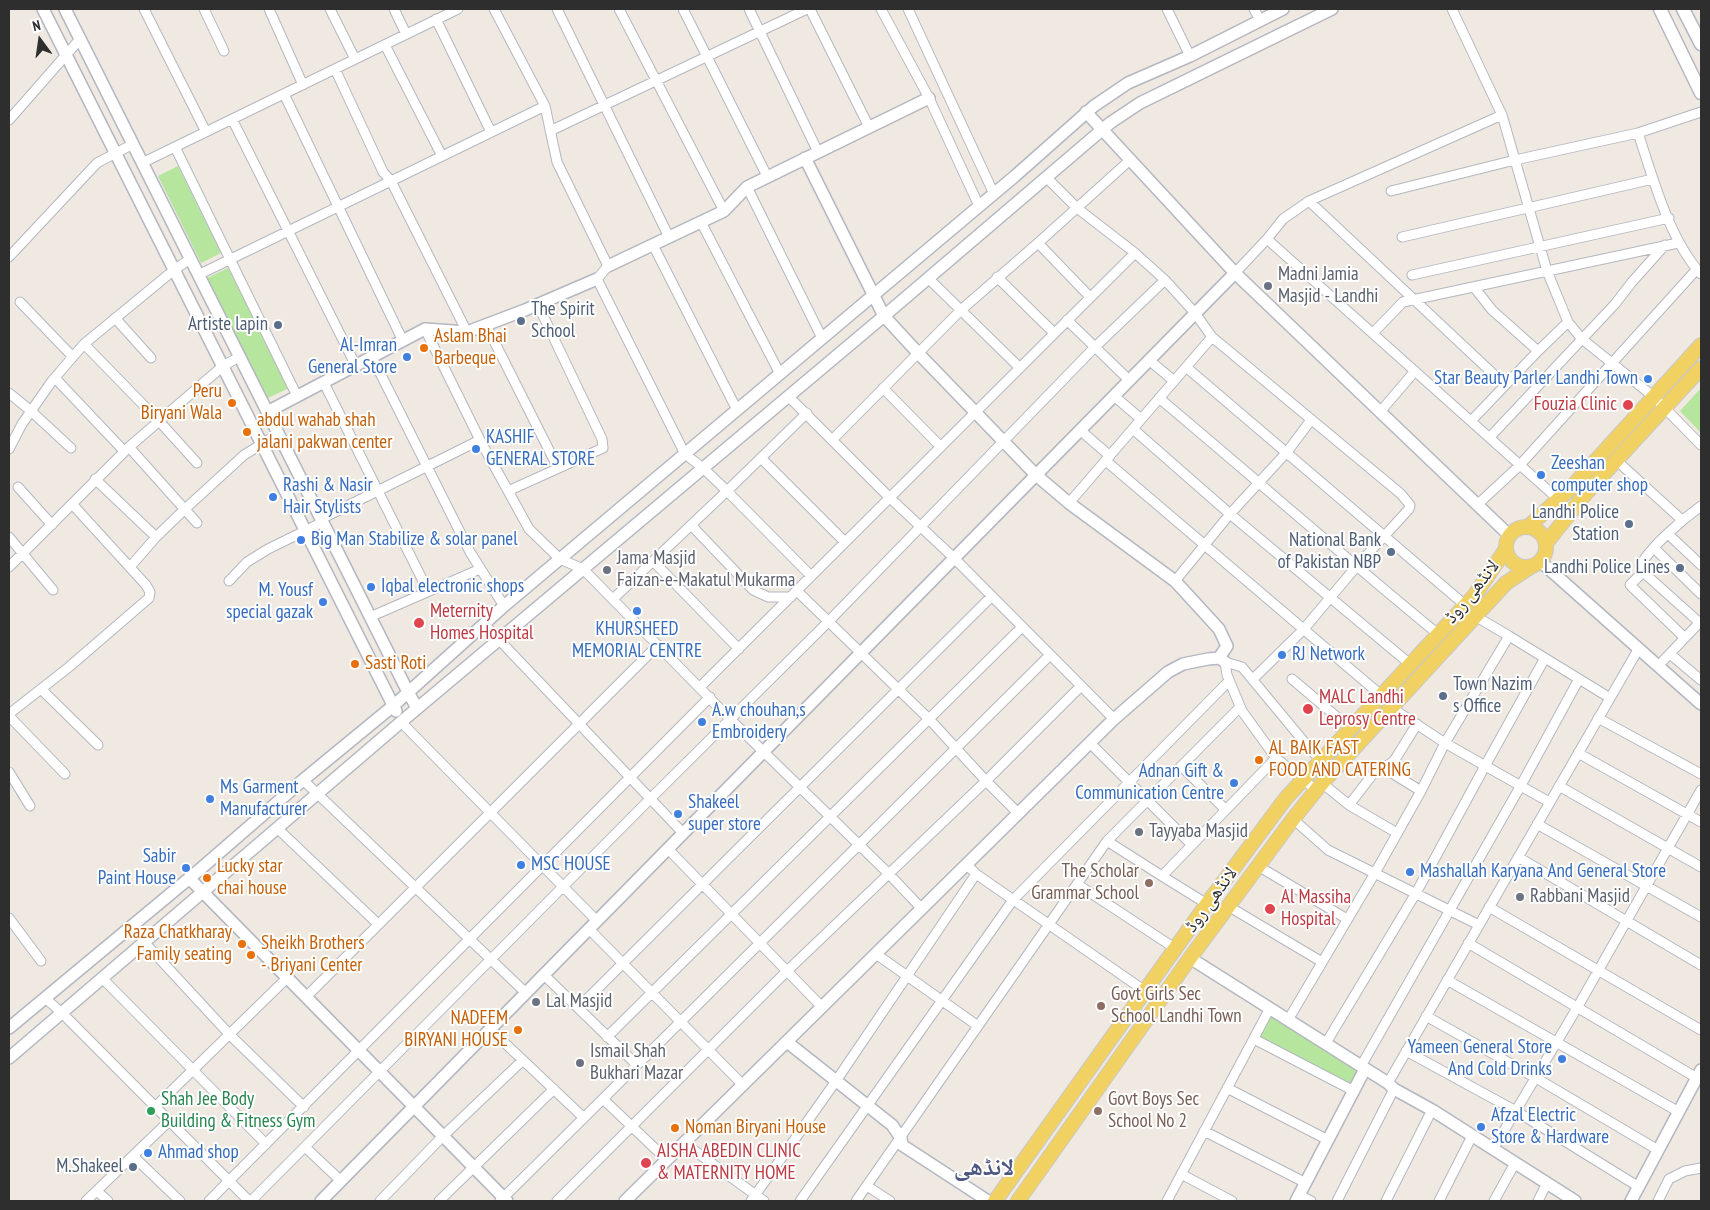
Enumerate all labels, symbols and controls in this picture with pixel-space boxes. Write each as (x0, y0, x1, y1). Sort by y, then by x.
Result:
north arrow (15, 15, 65, 65)
text: N (31, 16, 42, 35)
place label: Madni Jamia Masjid - Landhi (1278, 264, 1378, 308)
marker: Madni Jamia Masjid - Landhi (1262, 280, 1274, 292)
place label: The Spirit School (531, 299, 595, 343)
place label: Artiste lapin (188, 314, 268, 336)
marker: The Spirit School (515, 315, 527, 327)
marker: Artiste lapin (272, 319, 284, 331)
place label: Aslam Bhai Barbeque (434, 326, 507, 370)
place label: Al-Imran General Store (308, 335, 397, 379)
marker: Aslam Bhai Barbeque (418, 342, 430, 354)
marker: Al-Imran General Store (401, 351, 413, 363)
place label: Star Beauty Parler Landhi Town (1434, 368, 1638, 390)
marker: Star Beauty Parler Landhi Town (1642, 373, 1654, 385)
place label: Peru Biryani Wala (141, 381, 222, 425)
place label: Fouzia Clinic (1534, 394, 1617, 416)
marker: Peru Biryani Wala (226, 397, 238, 409)
marker: Fouzia Clinic (1621, 398, 1635, 412)
place label: abdul wahab shah jalani pakwan center (257, 410, 392, 454)
marker: abdul wahab shah jalani pakwan center (241, 426, 253, 438)
place label: KASHIF GENERAL STORE (486, 427, 595, 471)
marker: KASHIF GENERAL STORE (470, 443, 482, 455)
place label: Zeeshan computer shop (1551, 453, 1648, 497)
marker: Zeeshan computer shop (1535, 469, 1547, 481)
place label: Rashi & Nasir Hair Stylists (283, 475, 373, 519)
marker: Rashi & Nasir Hair Stylists (267, 491, 279, 503)
place label: Landhi Police Station (1532, 502, 1619, 546)
marker: Landhi Police Station (1623, 518, 1635, 530)
place label: Big Man Stabilize & solar panel (311, 529, 518, 551)
place label: National Bank of Pakistan NBP (1278, 530, 1381, 574)
marker: Big Man Stabilize & solar panel (295, 534, 307, 546)
marker: National Bank of Pakistan NBP (1385, 546, 1397, 558)
place label: Jama Masjid Faizan-e-Makatul Mukarma (617, 548, 795, 592)
street label: لانڈھی روڈ (1440, 556, 1504, 628)
place label: Landhi Police Lines (1544, 557, 1670, 579)
marker: Landhi Police Lines (1674, 562, 1686, 574)
marker: Jama Masjid Faizan-e-Makatul Mukarma (601, 564, 613, 576)
place label: Iqbal electronic shops (381, 576, 524, 598)
place label: M. Yousf special gazak (226, 580, 313, 624)
marker: Iqbal electronic shops (365, 581, 377, 593)
marker: M. Yousf special gazak (317, 596, 329, 608)
place label: Meternity Homes Hospital (430, 601, 534, 645)
marker: KHURSHEED MEMORIAL CENTRE (631, 605, 643, 617)
marker: Meternity Homes Hospital (412, 616, 426, 630)
place label: KHURSHEED MEMORIAL CENTRE (572, 619, 702, 663)
place label: RJ Network (1292, 644, 1365, 666)
marker: RJ Network (1276, 649, 1288, 661)
place label: Sasti Roti (365, 653, 426, 675)
marker: Sasti Roti (349, 658, 361, 670)
place label: Town Nazim s Office (1453, 674, 1532, 718)
place label: MALC Landhi Leprosy Centre (1319, 687, 1416, 731)
marker: Town Nazim s Office (1437, 690, 1449, 702)
place label: A.w chouhan,s Embroidery (712, 700, 806, 744)
marker: MALC Landhi Leprosy Centre (1301, 702, 1315, 716)
marker: A.w chouhan,s Embroidery (696, 716, 708, 728)
place label: AL BAIK FAST FOOD AND CATERING (1269, 738, 1411, 782)
marker: AL BAIK FAST FOOD AND CATERING (1253, 754, 1265, 766)
place label: Adnan Gift & Communication Centre (1075, 761, 1224, 805)
place label: Ms Garment Manufacturer (220, 777, 307, 821)
marker: Adnan Gift & Communication Centre (1228, 777, 1240, 789)
place label: Shakeel super store (688, 792, 761, 836)
marker: Ms Garment Manufacturer (204, 793, 216, 805)
marker: Shakeel super store (672, 808, 684, 820)
place label: Tayyaba Masjid (1149, 821, 1248, 843)
marker: Tayyaba Masjid (1133, 826, 1145, 838)
place label: Sabir Paint House (98, 846, 176, 890)
place label: MSC HOUSE (531, 854, 611, 876)
place label: Lucky star chai house (217, 856, 287, 900)
marker: MSC HOUSE (515, 859, 527, 871)
place label: The Scholar Grammar School (1031, 861, 1139, 905)
place label: Mashallah Karyana And General Store (1420, 861, 1666, 883)
marker: Sabir Paint House (180, 862, 192, 874)
street label: لانڈھی روڈ (1180, 863, 1242, 937)
marker: Mashallah Karyana And General Store (1404, 866, 1416, 878)
marker: Lucky star chai house (201, 872, 213, 884)
marker: The Scholar Grammar School (1143, 877, 1155, 889)
place label: Rabbani Masjid (1530, 886, 1630, 908)
place label: Al Massiha Hospital (1281, 887, 1351, 931)
marker: Rabbani Masjid (1514, 891, 1526, 903)
marker: Al Massiha Hospital (1263, 902, 1277, 916)
place label: Raza Chatkharay Family seating (124, 922, 232, 966)
place label: Sheikh Brothers - Briyani Center (261, 933, 365, 977)
marker: Raza Chatkharay Family seating (236, 938, 248, 950)
marker: Sheikh Brothers - Briyani Center (245, 949, 257, 961)
place label: Govt Girls Sec School Landhi Town (1111, 984, 1242, 1028)
place label: Lal Masjid (546, 991, 612, 1013)
marker: Lal Masjid (530, 996, 542, 1008)
marker: Govt Girls Sec School Landhi Town (1095, 1000, 1107, 1012)
place label: NADEEM BIRYANI HOUSE (404, 1008, 508, 1052)
marker: NADEEM BIRYANI HOUSE (512, 1024, 524, 1036)
place label: Yameen General Store And Cold Drinks (1407, 1037, 1552, 1081)
place label: Ismail Shah Bukhari Mazar (590, 1041, 683, 1085)
marker: Yameen General Store And Cold Drinks (1556, 1053, 1568, 1065)
marker: Ismail Shah Bukhari Mazar (574, 1057, 586, 1069)
place label: Shah Jee Body Building & Fitness Gym (161, 1089, 315, 1133)
place label: Govt Boys Sec School No 2 (1108, 1089, 1199, 1133)
marker: Shah Jee Body Building & Fitness Gym (145, 1105, 157, 1117)
marker: Govt Boys Sec School No 2 (1092, 1105, 1104, 1117)
place label: Afzal Electric Store & Hardware (1491, 1105, 1609, 1149)
place label: Noman Biryani House (685, 1117, 826, 1139)
marker: Afzal Electric Store & Hardware (1475, 1121, 1487, 1133)
marker: Noman Biryani House (669, 1122, 681, 1134)
place label: AISHA ABEDIN CLINIC & MATERNITY HOME (657, 1141, 801, 1185)
place label: Ahmad shop (158, 1142, 239, 1164)
marker: Ahmad shop (142, 1147, 154, 1159)
district label: لانڈھی (954, 1154, 1014, 1182)
place label: M.Shakeel (56, 1156, 123, 1178)
marker: AISHA ABEDIN CLINIC & MATERNITY HOME (639, 1156, 653, 1170)
marker: M.Shakeel (127, 1161, 139, 1173)

